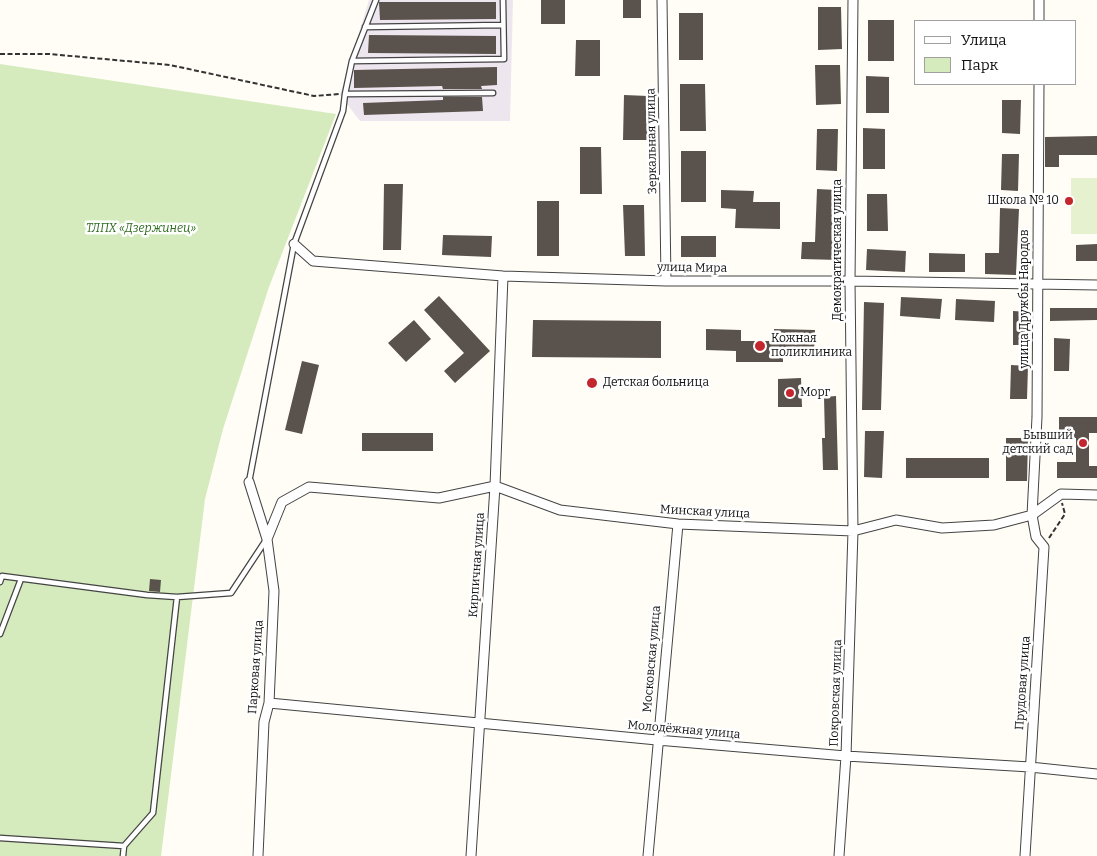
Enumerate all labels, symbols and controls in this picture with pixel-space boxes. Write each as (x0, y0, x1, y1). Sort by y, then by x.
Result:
legend (914, 20, 1077, 85)
text: Улица (961, 31, 1007, 49)
text: Парк (961, 56, 998, 74)
street label: Зеркальная улица (644, 88, 660, 194)
street label: Демократическая улица (831, 179, 845, 321)
place label: Школа № 10 (987, 194, 1059, 208)
marker: Школа № 10 (1063, 195, 1075, 207)
park label: ТЛПХ «Дзержинец» (86, 222, 196, 236)
street label: улица Дружбы Народов (1018, 230, 1032, 368)
street label: улица Мира (657, 260, 727, 276)
place label: Кожная поликлиника (771, 332, 852, 360)
marker: Кожная поликлиника (753, 339, 767, 353)
marker: Детская больница (585, 376, 599, 390)
place label: Детская больница (603, 376, 709, 390)
place label: Морг (800, 386, 830, 400)
marker: Морг (784, 387, 796, 399)
place label: Бывший детский сад (1003, 429, 1073, 457)
marker: Бывший детский сад (1077, 437, 1089, 449)
street label: Минская улица (660, 502, 750, 522)
street label: Кирпичная улица (466, 512, 488, 618)
street label: Московская улица (640, 605, 664, 713)
street label: Парковая улица (246, 620, 266, 714)
street label: Прудовая улица (1013, 635, 1033, 731)
street label: Покровская улица (827, 639, 845, 747)
street label: Молодёжная улица (627, 718, 741, 742)

